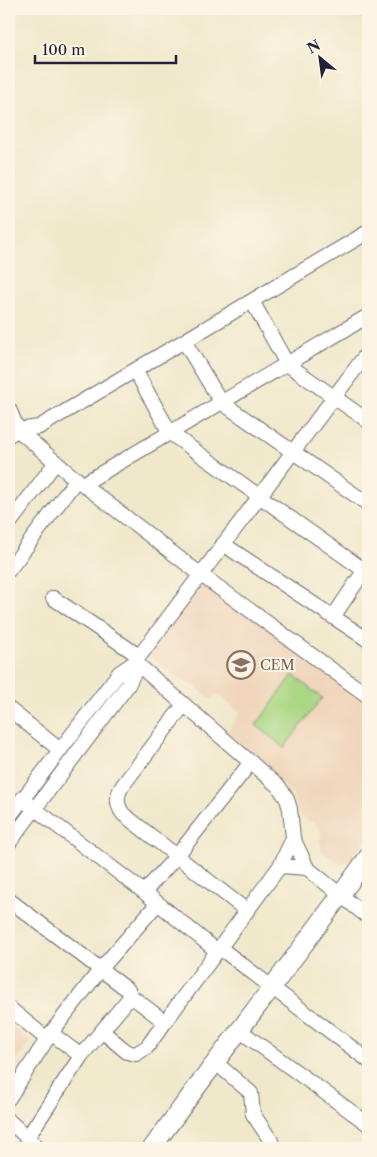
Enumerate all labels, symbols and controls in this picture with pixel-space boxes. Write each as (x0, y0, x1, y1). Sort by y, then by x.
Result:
scale bar (35, 32, 176, 64)
north arrow (294, 32, 344, 82)
text: N (304, 36, 323, 57)
text: 100 m (42, 40, 85, 59)
school or university icon: CEM (226, 650, 256, 680)
place label: CEM (260, 656, 295, 674)

